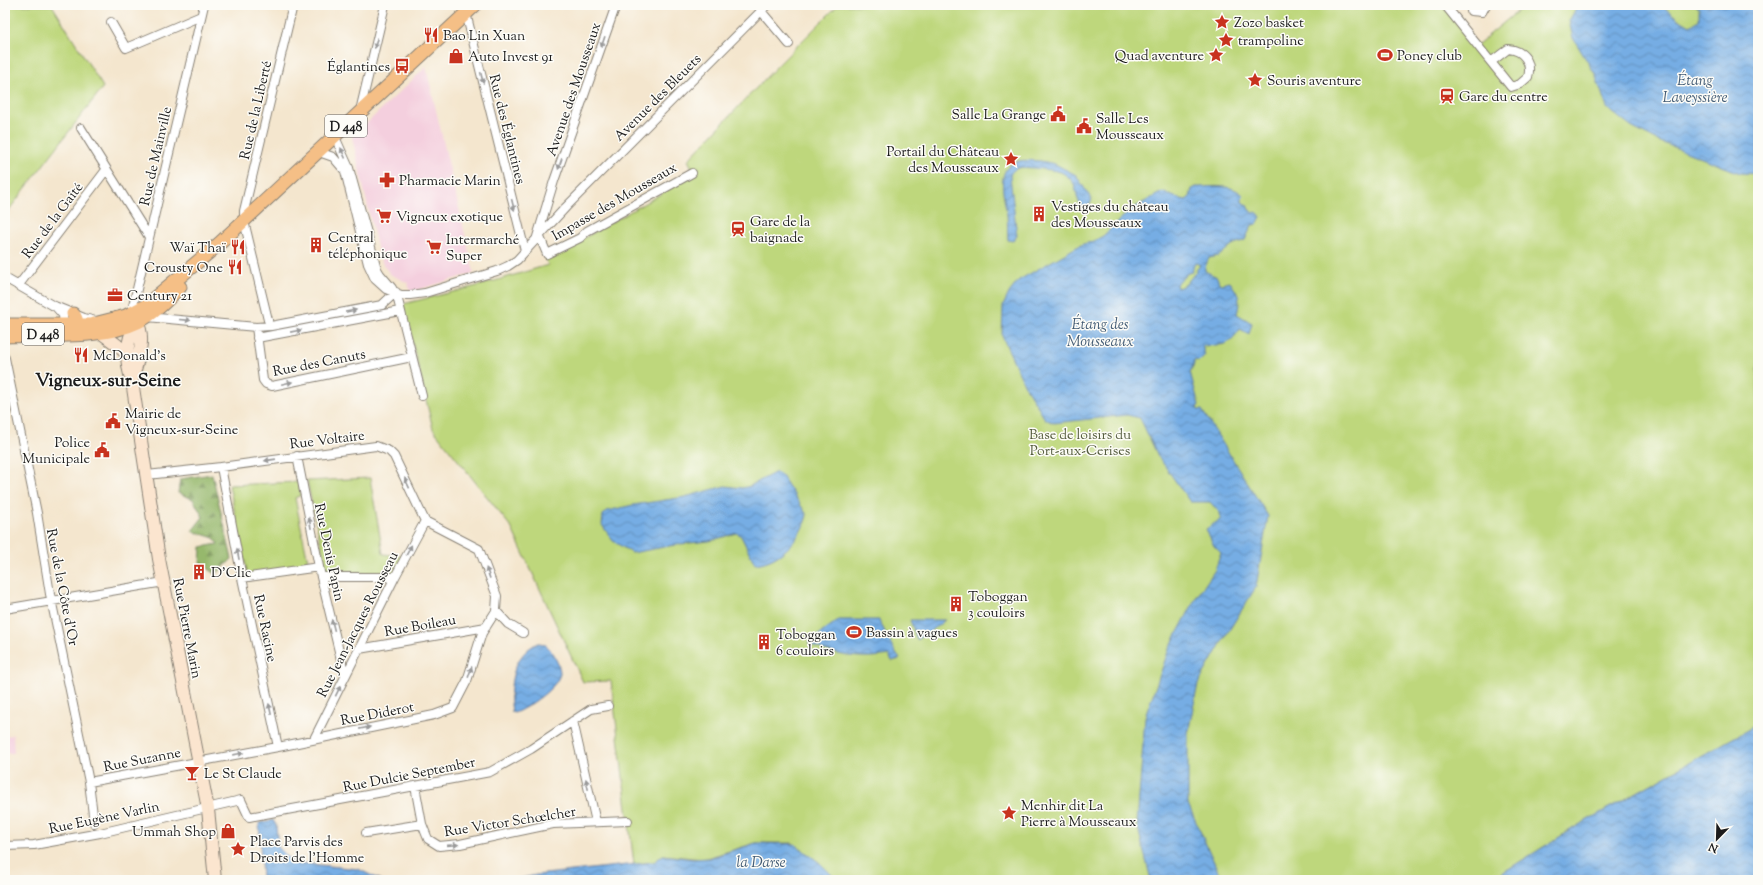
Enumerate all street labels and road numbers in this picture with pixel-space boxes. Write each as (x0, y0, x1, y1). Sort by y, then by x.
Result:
street label: Avenue des Mousseaux (543, 20, 607, 159)
street label: Avenue des Bleuets (610, 50, 707, 147)
street label: Rue de la Liberté (236, 59, 278, 162)
street label: Rue des Églantines (483, 72, 529, 187)
street label: Rue de Mainville (136, 105, 178, 208)
road number: D 448 (325, 115, 367, 137)
street label: Impasse des Mousseaux (549, 159, 682, 247)
street label: Rue de la Gaîté (18, 179, 89, 264)
road number: D 448 (22, 323, 64, 345)
street label: Rue des Canuts (271, 345, 367, 383)
street label: Rue Voltaire (289, 426, 366, 456)
street label: Rue Denis Papin (308, 502, 348, 603)
street label: Rue de la Côte d'Or (40, 527, 82, 649)
street label: Rue Jean-Jacques Rousseau (313, 548, 404, 701)
street label: Rue Pierre Marin (166, 576, 206, 680)
street label: Rue Racine (247, 593, 281, 664)
street label: Rue Boileau (383, 611, 458, 643)
street label: Rue Diderot (339, 698, 416, 732)
street label: Rue Suzanne (102, 744, 183, 778)
street label: Rue Dulcie September (341, 753, 478, 799)
street label: Rue Eugène Varlin (47, 797, 162, 840)
street label: Rue Victor Schœlcher (443, 803, 578, 843)

